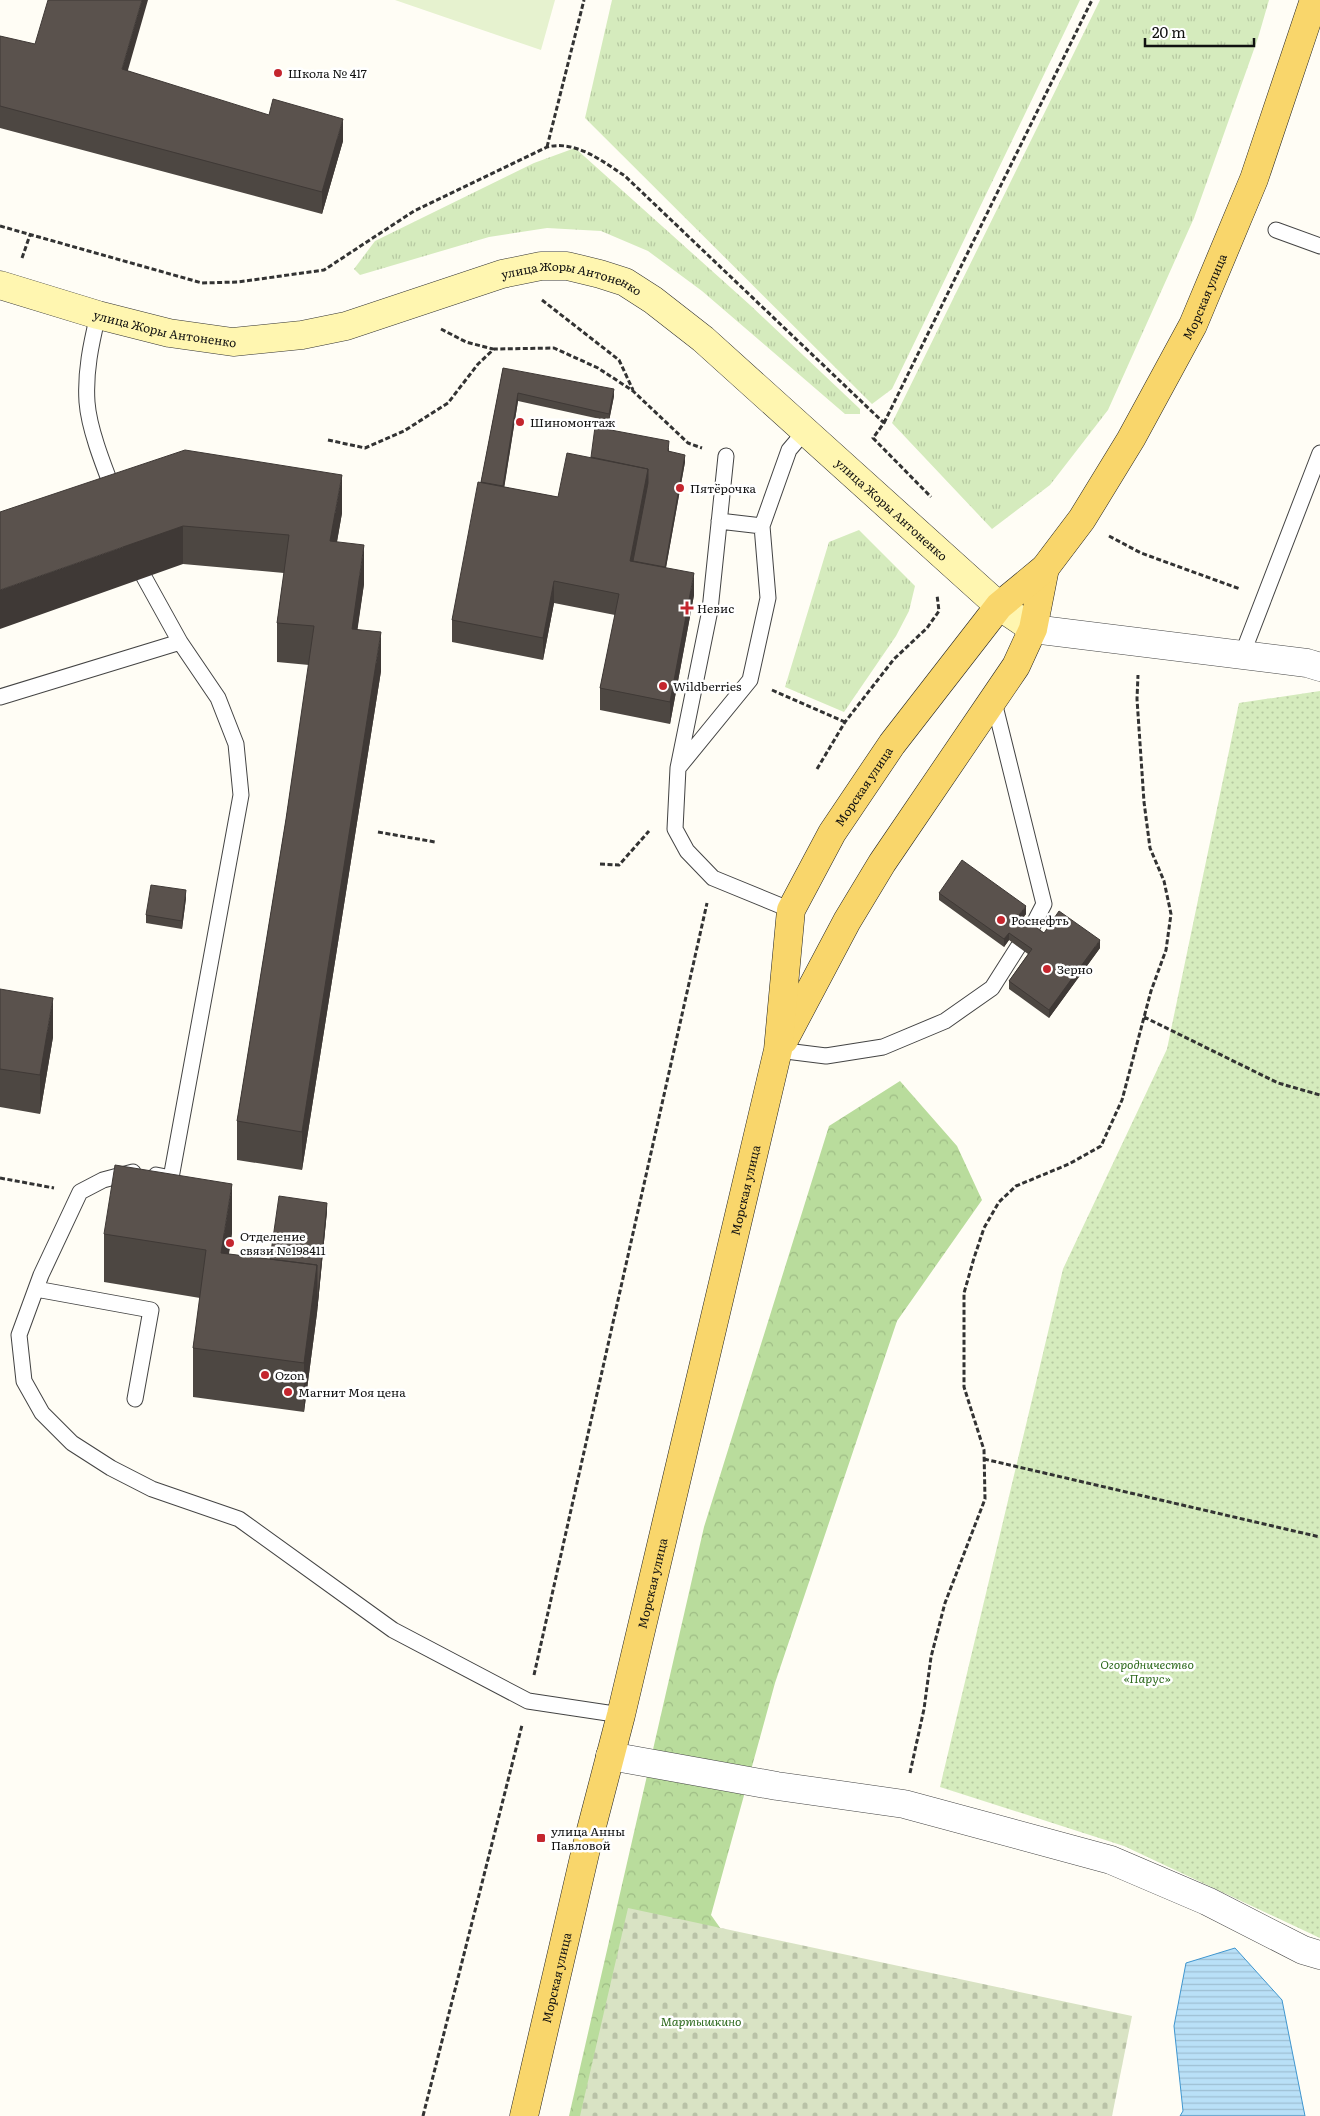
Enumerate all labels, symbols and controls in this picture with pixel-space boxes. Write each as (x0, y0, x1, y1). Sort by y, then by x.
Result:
scale bar (1145, 15, 1254, 47)
text: 20 m (1152, 20, 1186, 43)
place label: Школа № 417 (288, 64, 367, 82)
marker: Школа № 417 (272, 67, 284, 79)
street label: Морская улица (1178, 250, 1231, 343)
street label: улица Жоры Антоненко (499, 257, 646, 300)
street label: улица Жоры Антоненко (91, 305, 238, 351)
place label: Шиномонтаж (530, 413, 616, 431)
marker: Шиномонтаж (514, 416, 526, 428)
street label: улица Жоры Антоненко (832, 454, 952, 565)
place label: Пятёрочка (690, 479, 757, 497)
marker: Пятёрочка (674, 482, 686, 494)
place label: Невис (697, 599, 734, 617)
marker: Невис (681, 602, 693, 614)
place label: Wildberries (673, 677, 742, 695)
marker: Wildberries (657, 680, 669, 692)
street label: Морская улица (830, 742, 897, 830)
place label: Роснефть (1011, 911, 1069, 929)
marker: Роснефть (995, 914, 1007, 926)
place label: Зерно (1057, 960, 1093, 978)
marker: Зерно (1041, 963, 1053, 975)
street label: Морская улица (726, 1142, 764, 1237)
place label: Отделение связи №198411 (240, 1227, 326, 1259)
marker: Отделение связи №198411 (224, 1237, 236, 1249)
place label: Ozon (275, 1366, 305, 1384)
marker: Ozon (259, 1369, 271, 1381)
place label: Магнит Моя цена (298, 1383, 406, 1401)
marker: Магнит Моя цена (282, 1386, 294, 1398)
street label: Морская улица (633, 1536, 672, 1630)
park label: Огородничество «Парус» (1100, 1655, 1194, 1687)
place label: улица Анны Павловой (551, 1822, 625, 1854)
marker: улица Анны Павловой (535, 1832, 547, 1844)
street label: Морская улица (537, 1930, 575, 2025)
park label: Мартышкино (661, 2012, 741, 2030)

